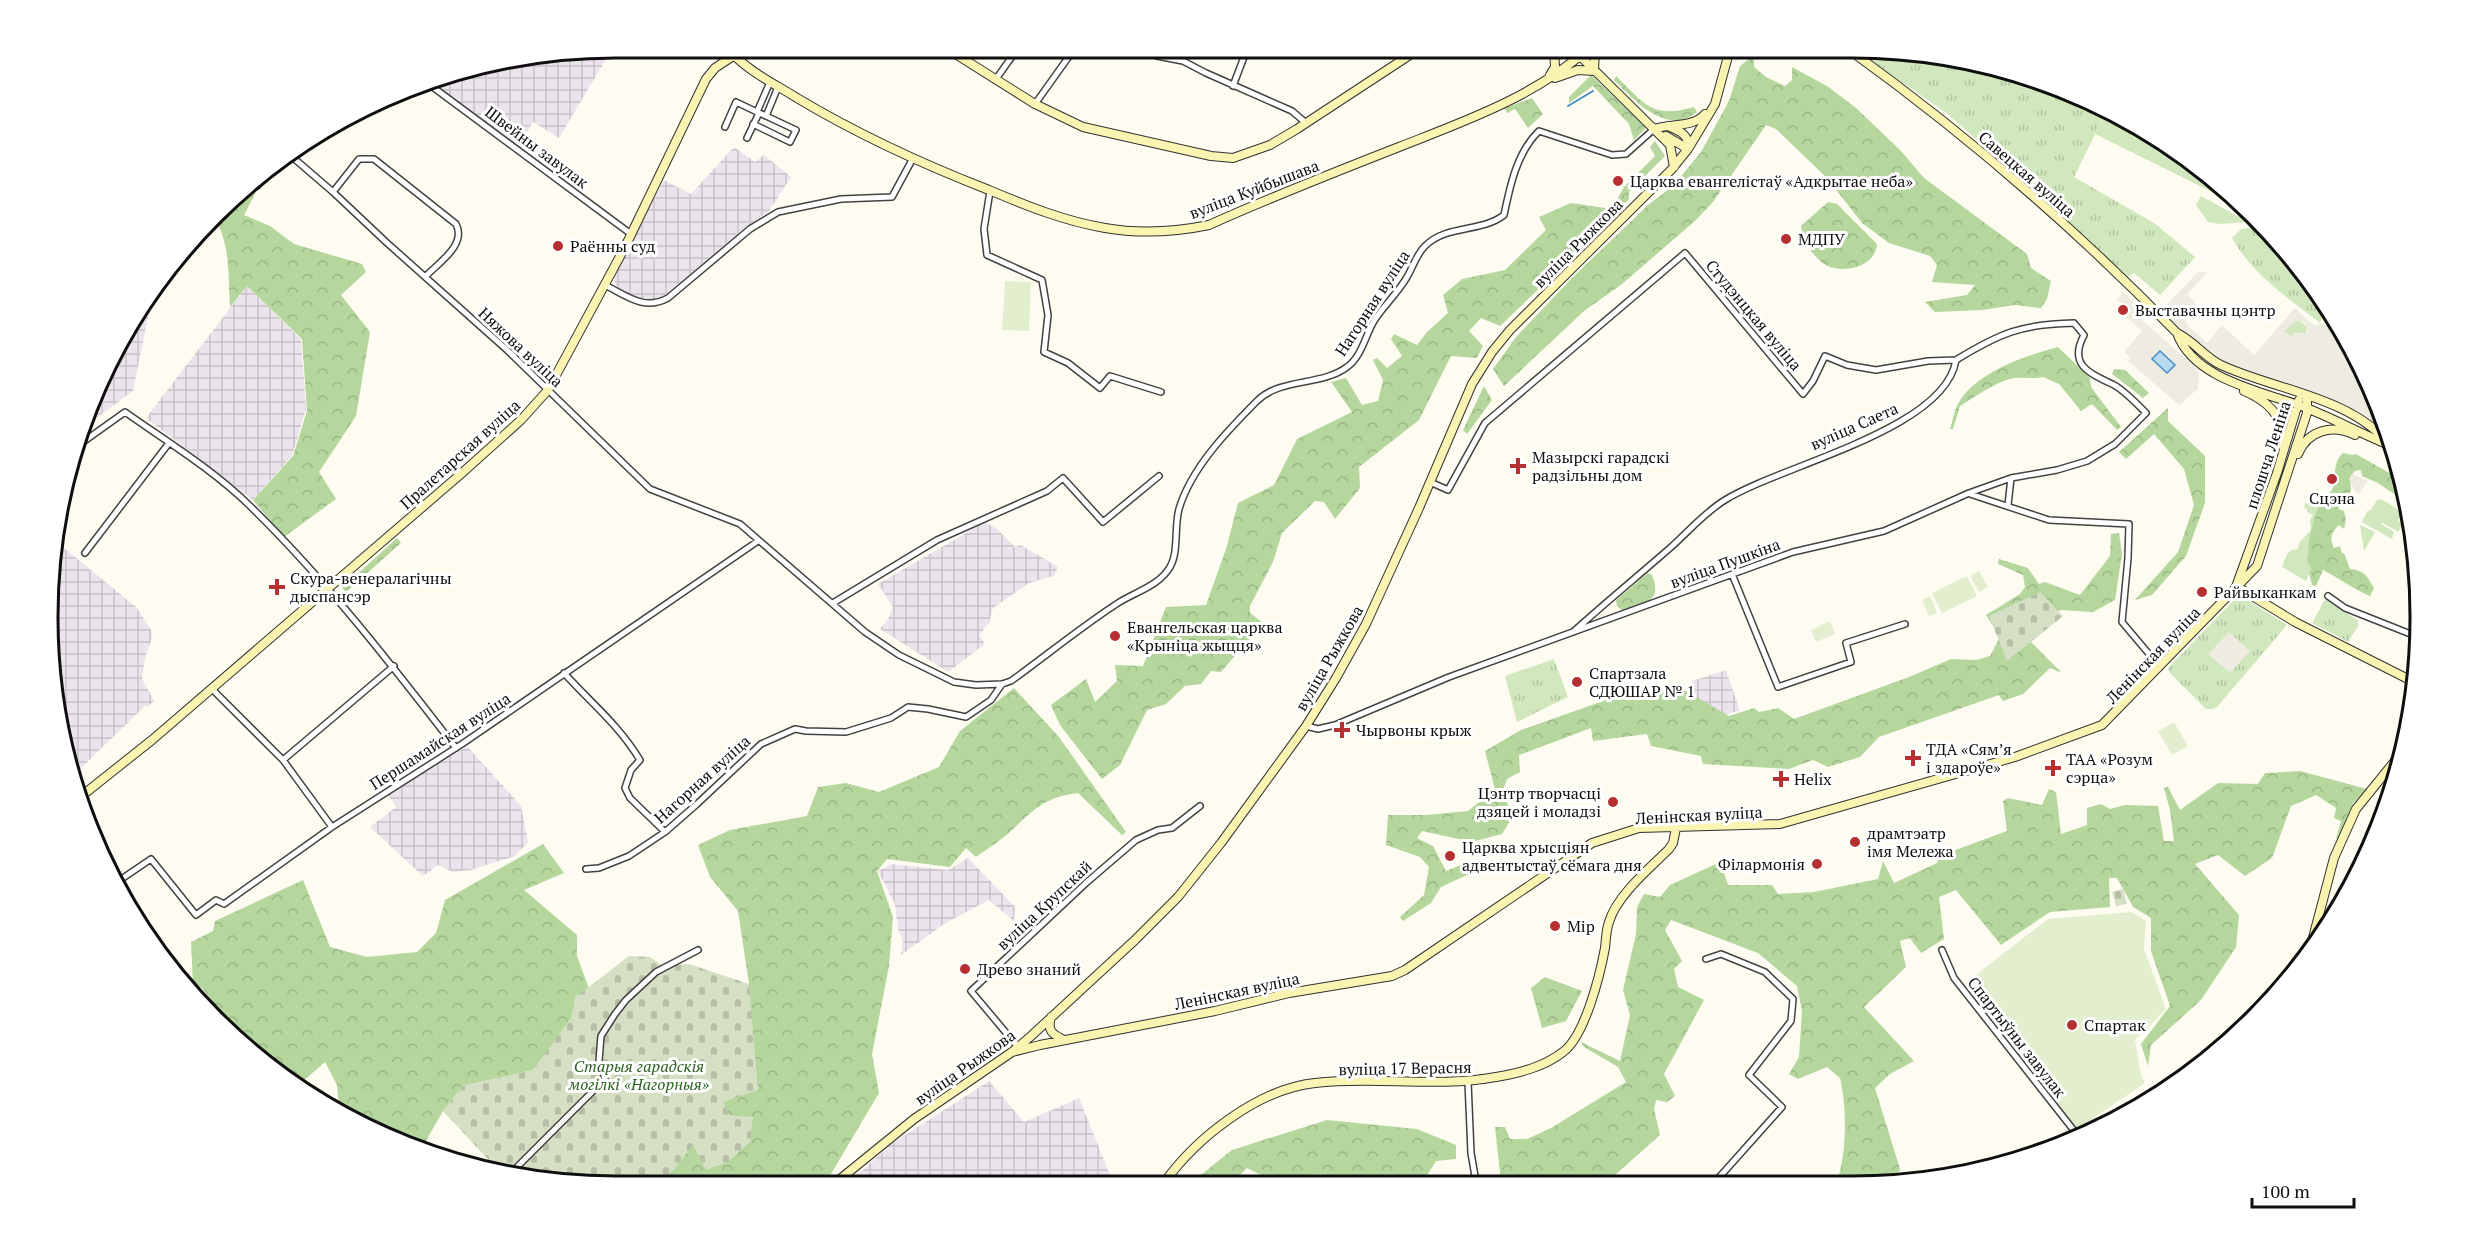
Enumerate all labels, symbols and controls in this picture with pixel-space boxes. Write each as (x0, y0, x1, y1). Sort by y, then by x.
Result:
street label: Швейны завулак (481, 101, 593, 193)
street label: Савецкая вуліца (1974, 126, 2080, 222)
street label: вуліца Куйбышава (1186, 154, 1322, 224)
place label: Царква евангелістаў «Адкрытае неба» (1630, 170, 1913, 192)
marker: Царква евангелістаў «Адкрытае неба» (1611, 174, 1625, 188)
street label: вуліца Рыжкова (1528, 193, 1628, 293)
place label: МДПУ (1798, 228, 1845, 250)
marker: МДПУ (1779, 232, 1793, 246)
place label: Раённы суд (570, 235, 655, 257)
marker: Раённы суд (551, 239, 565, 253)
street label: Нагорная вуліца (1329, 246, 1415, 360)
street label: Студэнцкая вуліца (1701, 255, 1807, 375)
place label: Выставачны цэнтр (2135, 299, 2276, 321)
street label: Няжова вуліца (474, 302, 568, 392)
marker: Выставачны цэнтр (2116, 303, 2130, 317)
street label: Пралетарская вуліца (395, 394, 525, 514)
street label: вуліца Саета (1807, 397, 1901, 455)
street label: плошча Леніна (2240, 398, 2296, 512)
place label: Мазырскі гарадскі радзільны дом (1532, 446, 1670, 486)
marker: Мазырскі гарадскі радзільны дом (1509, 457, 1527, 475)
marker: Сцэна (2325, 472, 2339, 486)
place label: Сцэна (2309, 487, 2355, 509)
street label: вуліца Пушкіна (1667, 533, 1783, 593)
place label: Скура-венералагічны дыспансэр (290, 567, 452, 607)
marker: Скура-венералагічны дыспансэр (268, 578, 286, 596)
place label: Райвыканкам (2214, 581, 2317, 603)
marker: Райвыканкам (2195, 585, 2209, 599)
street label: вуліца Рыжкова (1290, 601, 1368, 715)
street label: Ленінская вуліца (2100, 602, 2205, 709)
place label: Евангельская царква «Крыніца жыцця» (1127, 616, 1283, 656)
marker: Евангельская царква «Крыніца жыцця» (1108, 629, 1122, 643)
place label: Спартзала СДЮШАР № 1 (1589, 662, 1695, 702)
marker: Спартзала СДЮШАР № 1 (1570, 675, 1584, 689)
street label: Першамайская вуліца (365, 687, 515, 795)
place label: Чырвоны крыж (1356, 719, 1472, 741)
marker: Чырвоны крыж (1333, 721, 1351, 739)
street label: Нагорная вуліца (649, 730, 755, 828)
place label: ТДА «Сямʼя і здароўе» (1926, 738, 2012, 778)
place label: ТАА «Розум сэрца» (2066, 748, 2153, 788)
marker: ТДА «Сямʼя і здароўе» (1904, 749, 1922, 767)
marker: ТАА «Розум сэрца» (2044, 759, 2062, 777)
place label: Helix (1794, 768, 1832, 790)
marker: Helix (1772, 770, 1790, 788)
place label: Цэнтр творчасці дзяцей і моладзі (1477, 782, 1601, 822)
marker: Цэнтр творчасці дзяцей і моладзі (1606, 795, 1620, 809)
street label: Ленінская вуліца (1634, 801, 1763, 829)
place label: драмтэатр імя Мележа (1867, 822, 1954, 862)
marker: драмтэатр імя Мележа (1848, 835, 1862, 849)
place label: Царква хрысціян адвентыстаў сёмага дня (1462, 836, 1642, 876)
marker: Царква хрысціян адвентыстаў сёмага дня (1443, 849, 1457, 863)
place label: Філармонія (1718, 853, 1805, 875)
street label: вуліца Крупскай (992, 855, 1096, 955)
marker: Філармонія (1810, 857, 1824, 871)
place label: Мір (1567, 915, 1595, 937)
marker: Мір (1548, 919, 1562, 933)
place label: Древо знаний (977, 958, 1081, 980)
marker: Древо знаний (958, 962, 972, 976)
street label: Ленінская вуліца (1172, 967, 1301, 1015)
street label: Спартыўны завулак (1963, 972, 2071, 1102)
place label: Спартак (2084, 1014, 2146, 1036)
marker: Спартак (2065, 1018, 2079, 1032)
street label: вуліца Рыжкова (910, 1024, 1020, 1110)
park label: Старыя гарадскія могілкі «Нагорныя» (568, 1055, 710, 1095)
street label: вуліца 17 Верасня (1338, 1056, 1472, 1080)
scale bar (2252, 1171, 2354, 1209)
text: 100 m (2261, 1179, 2310, 1203)

